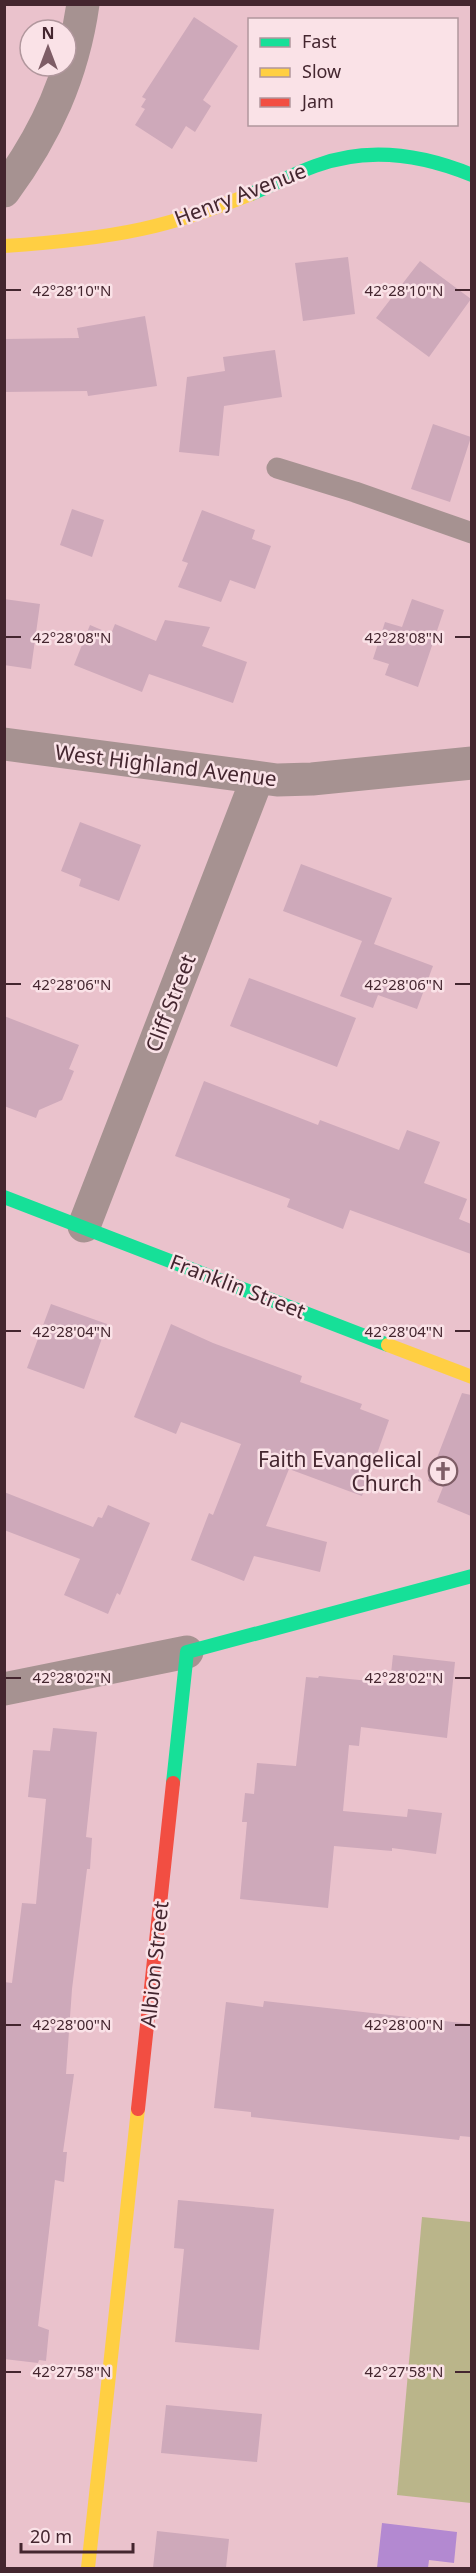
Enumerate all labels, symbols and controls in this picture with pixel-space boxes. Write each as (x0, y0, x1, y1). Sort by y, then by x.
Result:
north arrow (18, 18, 78, 78)
legend (248, 18, 458, 126)
text: N (41, 22, 55, 44)
text: Fast (302, 29, 337, 53)
text: Slow (302, 59, 341, 83)
text: Jam (300, 89, 334, 113)
street label: Henry Avenue (170, 156, 310, 232)
text: 42°28'10"N (33, 280, 111, 300)
text: 42°28'10"N (365, 280, 443, 300)
text: 42°28'08"N (33, 627, 111, 647)
text: 42°28'08"N (365, 627, 443, 647)
street label: West Highland Avenue (54, 738, 278, 792)
street label: Cliff Street (139, 950, 202, 1056)
text: 42°28'06"N (33, 974, 111, 994)
text: 42°28'06"N (365, 974, 443, 994)
street label: Franklin Street (166, 1247, 310, 1325)
text: 42°28'04"N (33, 1321, 111, 1341)
text: 42°28'04"N (365, 1321, 443, 1341)
place label: Faith Evangelical Church (258, 1445, 422, 1497)
church icon: Faith Evangelical Church (427, 1455, 459, 1487)
text: 42°28'02"N (33, 1667, 111, 1687)
text: 42°28'02"N (365, 1667, 443, 1687)
street label: Albion Street (133, 1899, 175, 2029)
text: 42°28'00"N (33, 2014, 111, 2034)
text: 42°28'00"N (365, 2014, 443, 2034)
text: 42°27'58"N (33, 2361, 111, 2381)
text: 42°27'58"N (365, 2361, 443, 2381)
scale bar (21, 2516, 134, 2554)
text: 20 m (30, 2524, 72, 2548)

